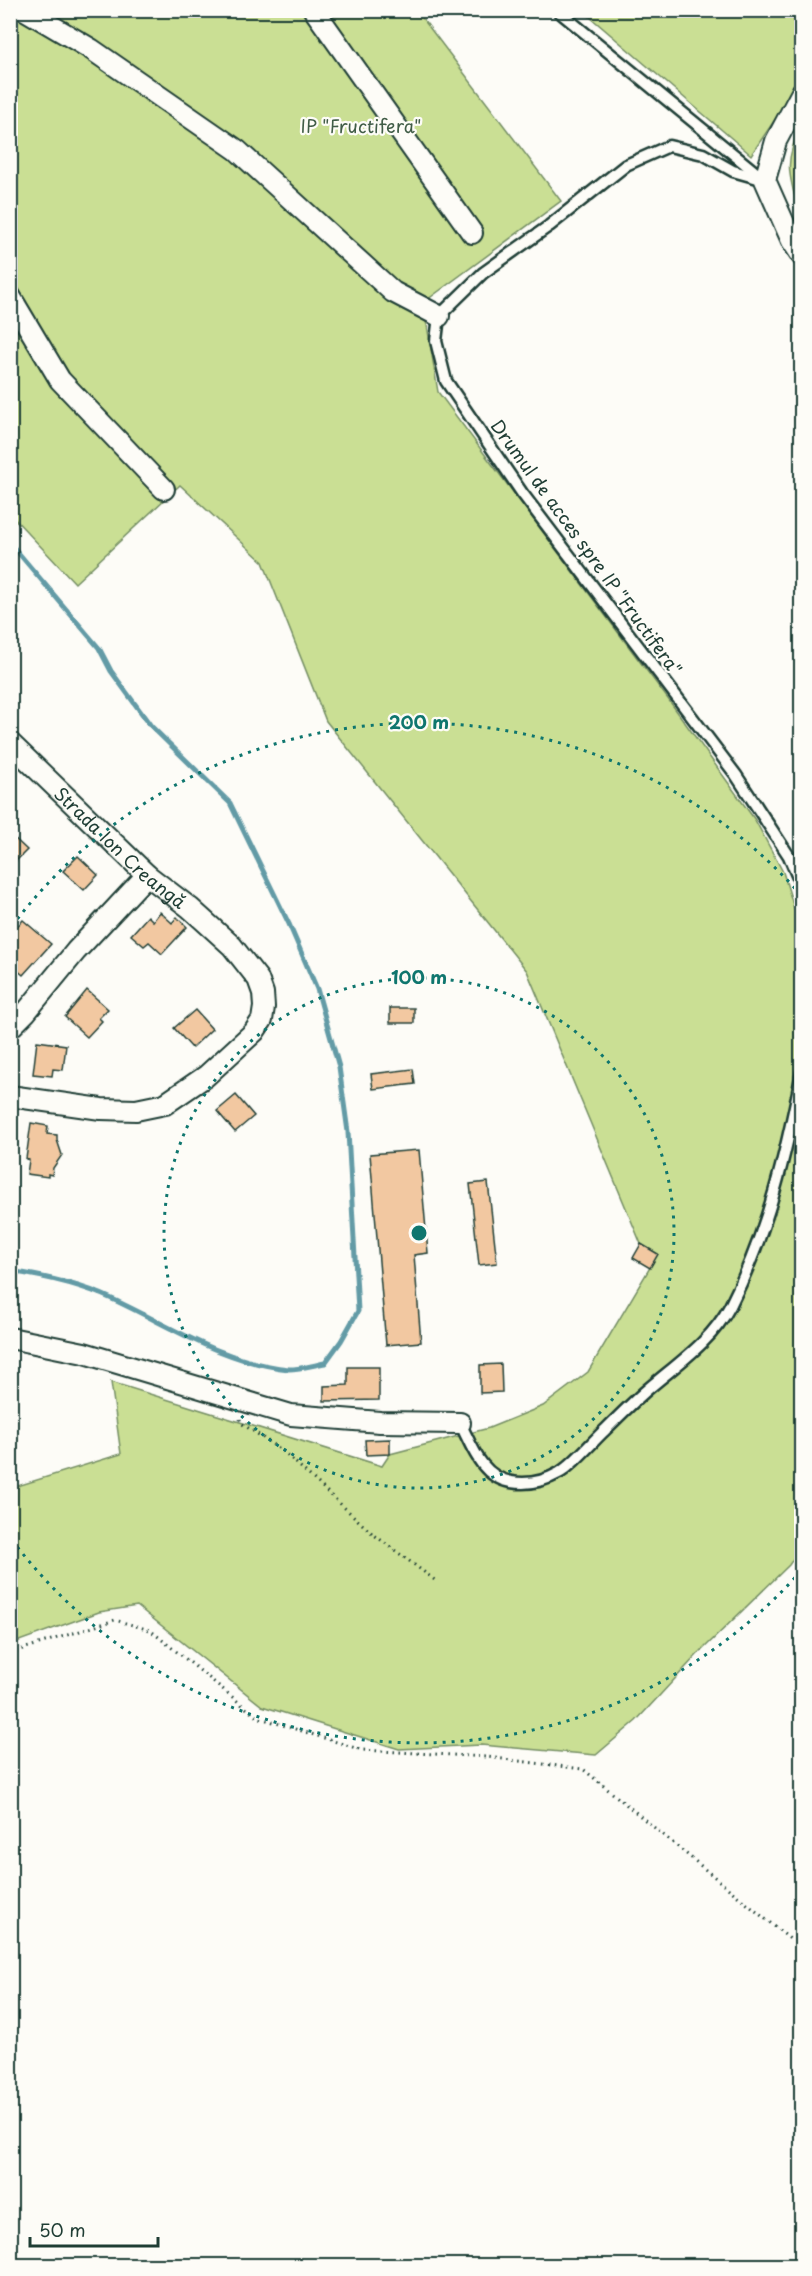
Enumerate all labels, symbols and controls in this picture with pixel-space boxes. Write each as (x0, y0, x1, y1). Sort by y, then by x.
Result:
park label: IP "Fructifera" (301, 112, 421, 139)
street label: Drumul de acces spre IP "Fructifera" (485, 413, 689, 681)
text: 200 m (389, 708, 449, 735)
street label: Strada Ion Creangă (49, 780, 193, 915)
text: 100 m (391, 963, 447, 990)
centre of rings (409, 1223, 429, 1243)
scale bar (30, 2210, 158, 2248)
text: 50 m (39, 2216, 86, 2243)

